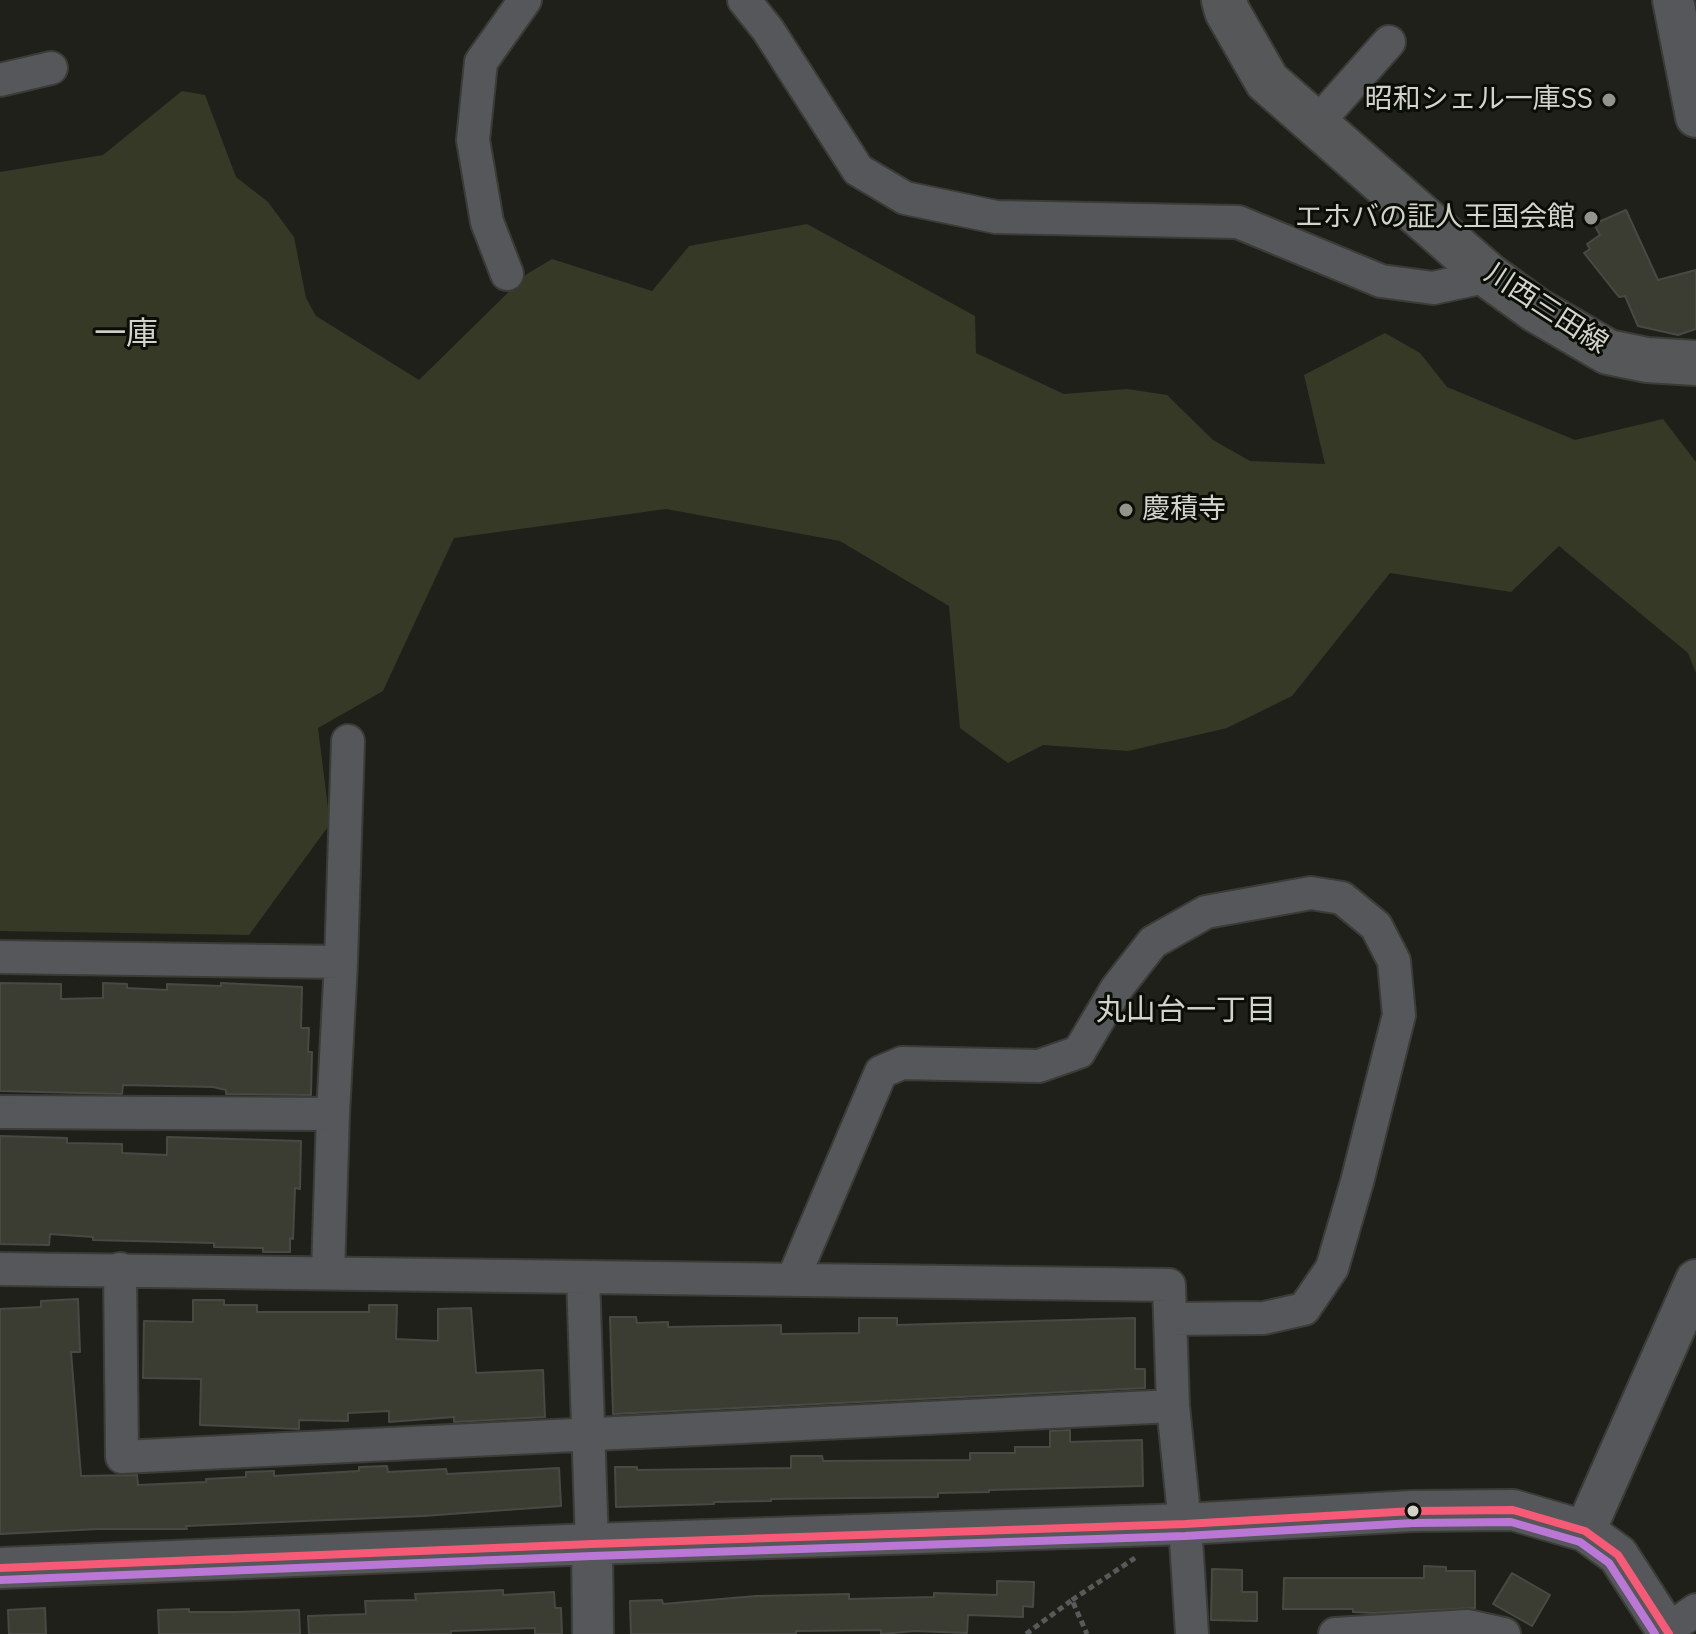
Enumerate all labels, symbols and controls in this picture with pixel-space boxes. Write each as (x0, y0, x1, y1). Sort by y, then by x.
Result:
place label: 昭和シェル一庫SS (1365, 83, 1593, 117)
marker: 昭和シェル一庫SS (1600, 91, 1618, 109)
place label: エホバの証人王国会館 (1295, 201, 1575, 235)
marker: エホバの証人王国会館 (1582, 209, 1600, 227)
street label: 川西三田線 (1478, 257, 1614, 361)
district label: 一庫 (94, 316, 158, 354)
place label: 慶積寺 (1142, 493, 1226, 527)
marker: 慶積寺 (1117, 501, 1135, 519)
district label: 丸山台一丁目 (1096, 993, 1276, 1029)
unlabelled marker (1405, 1503, 1421, 1519)

